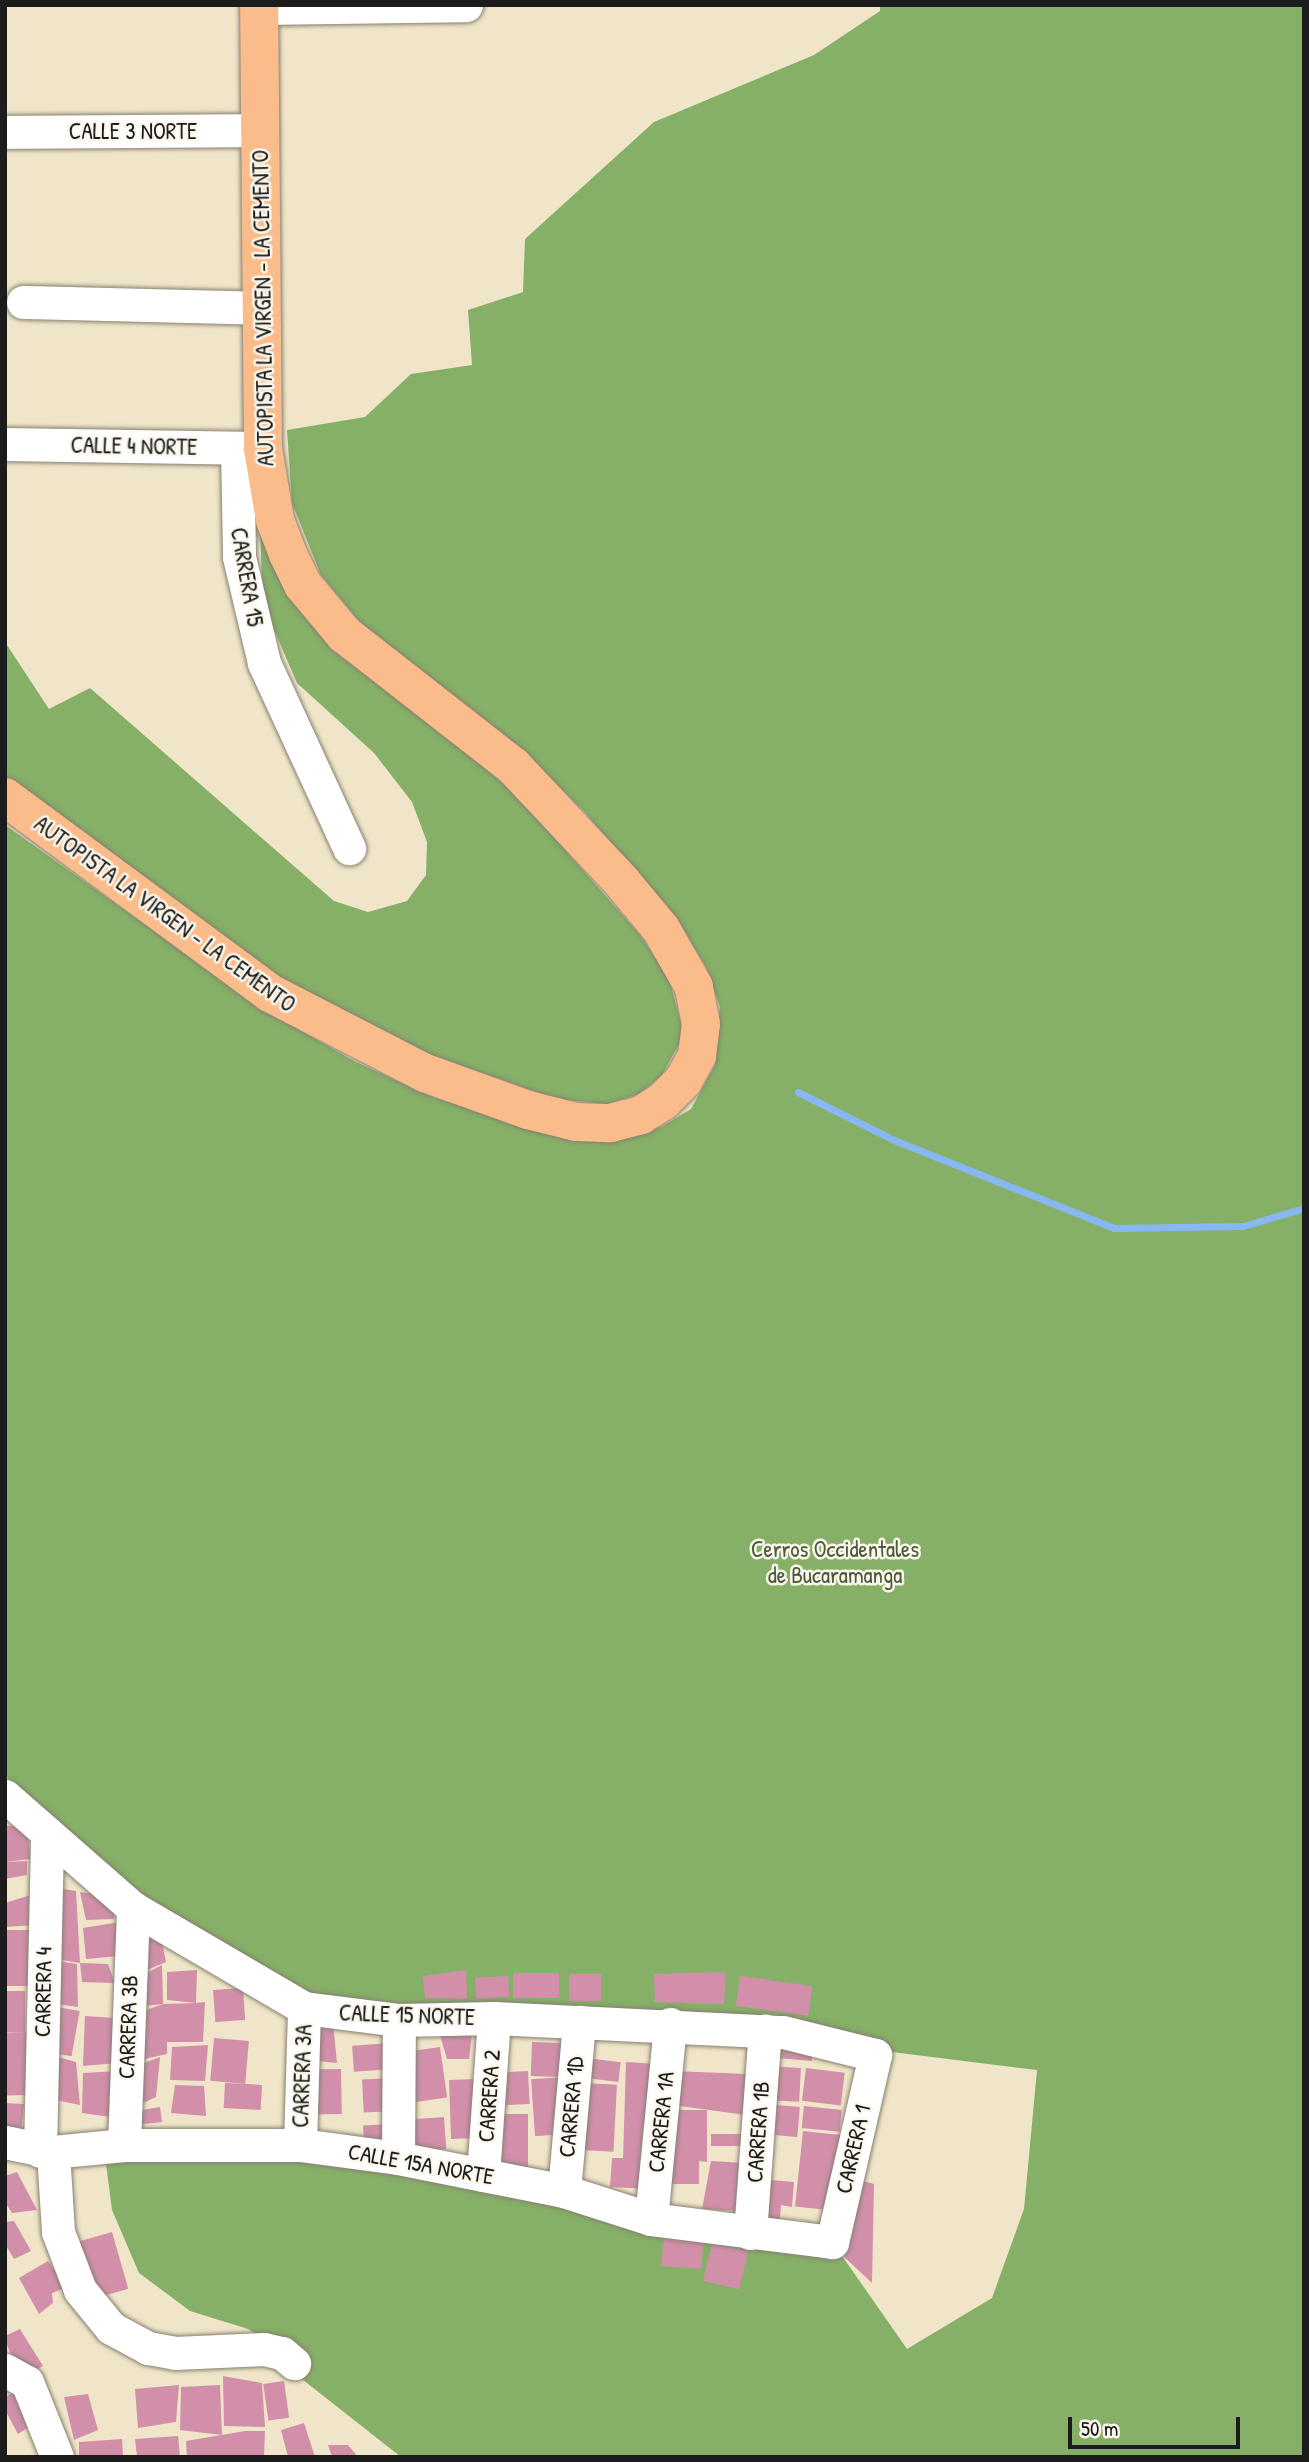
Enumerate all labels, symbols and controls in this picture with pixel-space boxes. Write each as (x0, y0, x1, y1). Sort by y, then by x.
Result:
street label: CALLE 3 NORTE (69, 117, 197, 145)
street label: AUTOPISTA LA VIRGEN - LA CEMENTO (246, 150, 280, 466)
street label: CALLE 4 NORTE (70, 431, 198, 461)
street label: CARRERA 15 (225, 525, 269, 629)
street label: AUTOPISTA LA VIRGEN - LA CEMENTO (29, 810, 301, 1018)
park label: Cerros Occidentales de Bucaramanga (751, 1535, 919, 1589)
street label: CARRERA 4 (28, 1947, 58, 2037)
street label: CARRERA 3B (112, 1975, 144, 2079)
street label: CALLE 15 NORTE (338, 1999, 476, 2031)
street label: CARRERA 3A (286, 2024, 318, 2128)
street label: CARRERA 2 (472, 2049, 506, 2143)
street label: CARRERA 1D (553, 2055, 589, 2159)
street label: CARRERA 1A (642, 2070, 680, 2174)
street label: CARRERA 1B (741, 2080, 775, 2184)
street label: CARRERA 1 (829, 2102, 877, 2196)
street label: CALLE 15A NORTE (346, 2138, 496, 2190)
scale bar (1071, 2402, 1242, 2446)
text: 50 m (1081, 2414, 1118, 2443)

